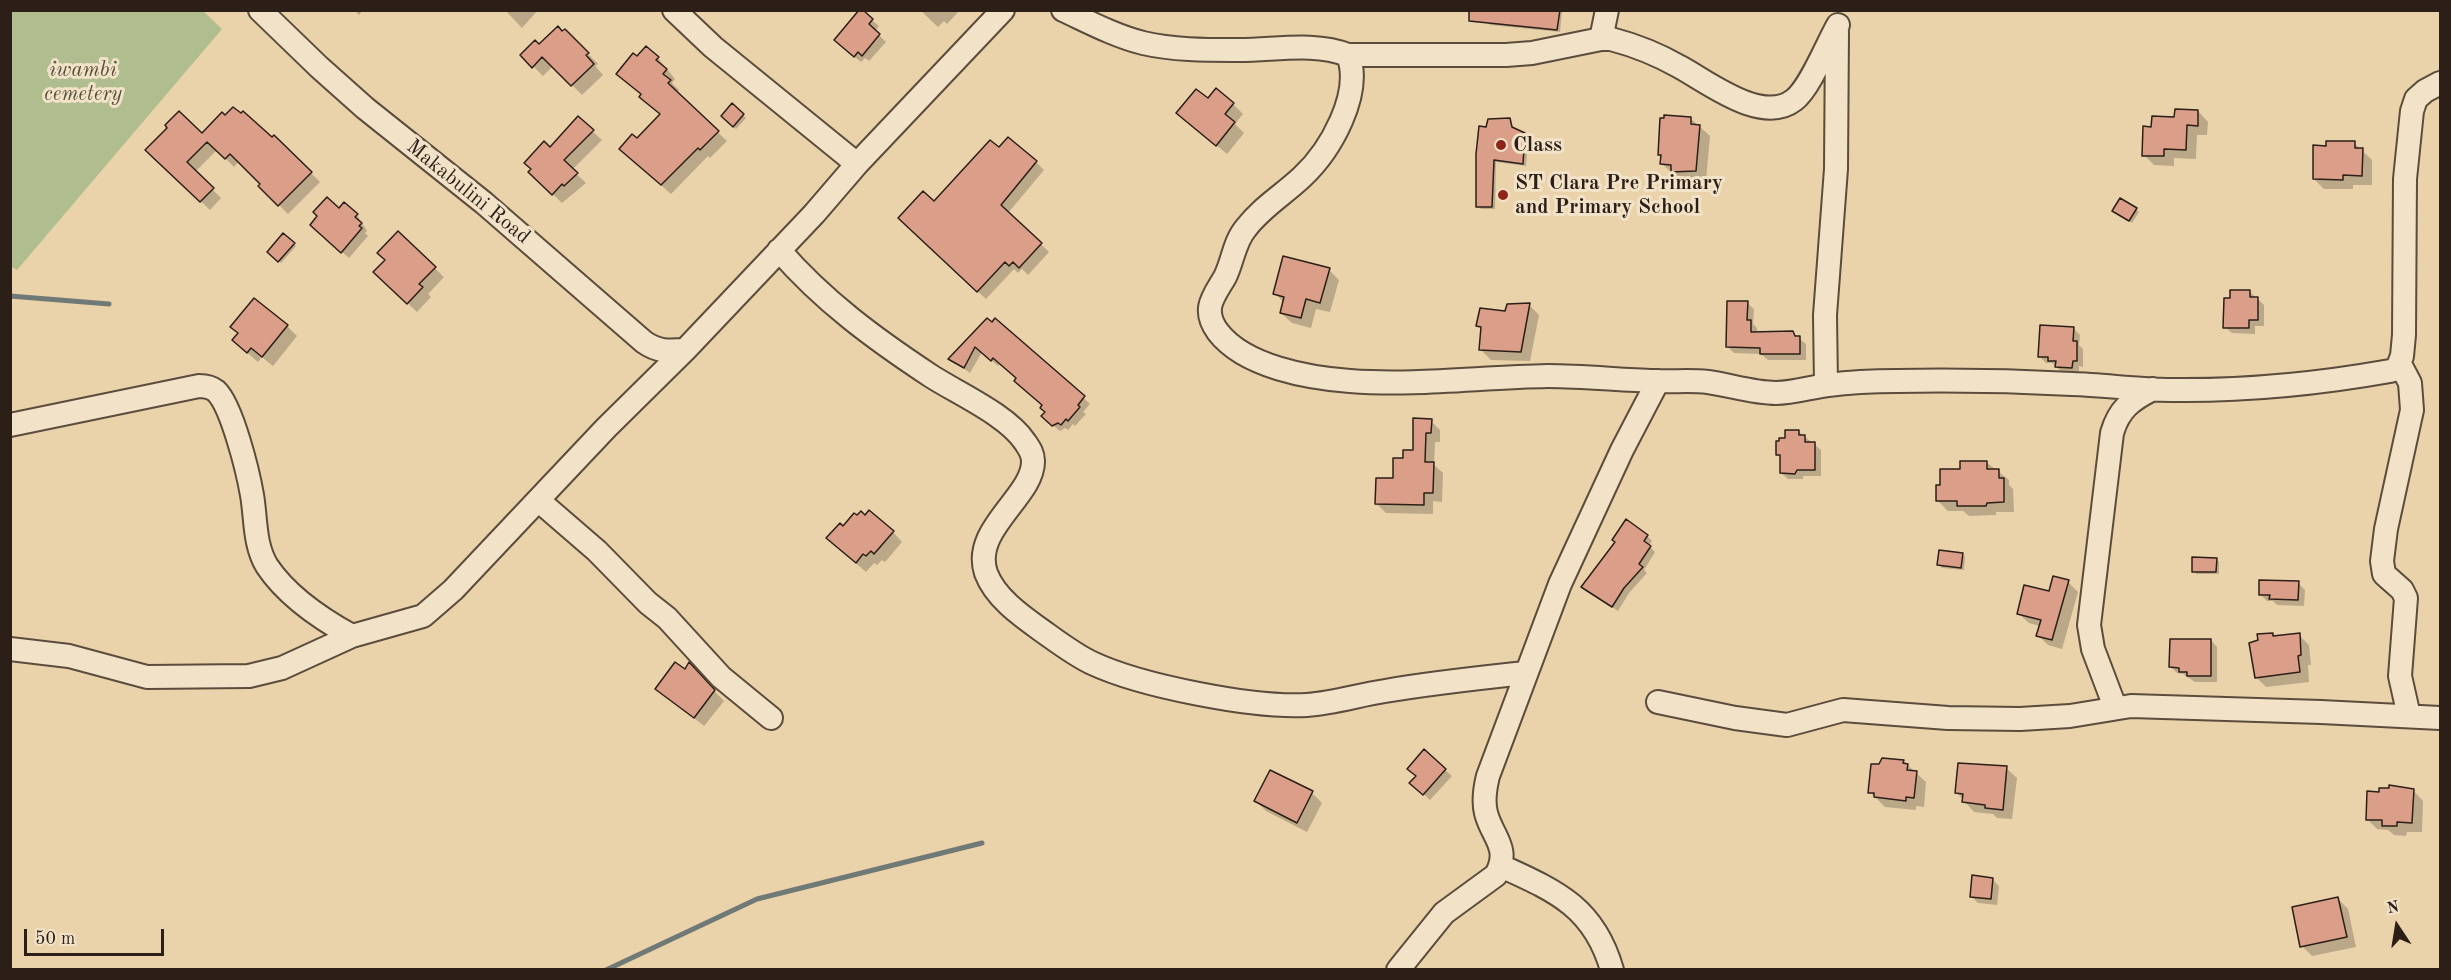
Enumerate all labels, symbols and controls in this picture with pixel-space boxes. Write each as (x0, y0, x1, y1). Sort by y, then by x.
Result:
park label: iwambi cemetery (44, 57, 122, 107)
place label: Class (1513, 132, 1562, 158)
street label: Makabulini Road (401, 134, 535, 250)
marker: Class (1494, 138, 1508, 152)
place label: ST Clara Pre Primary and Primary School (1515, 170, 1723, 220)
marker: ST Clara Pre Primary and Primary School (1496, 188, 1510, 202)
north arrow (2367, 896, 2427, 956)
text: N (2386, 899, 2401, 917)
scale bar (27, 917, 166, 955)
text: 50 m (35, 930, 75, 948)

